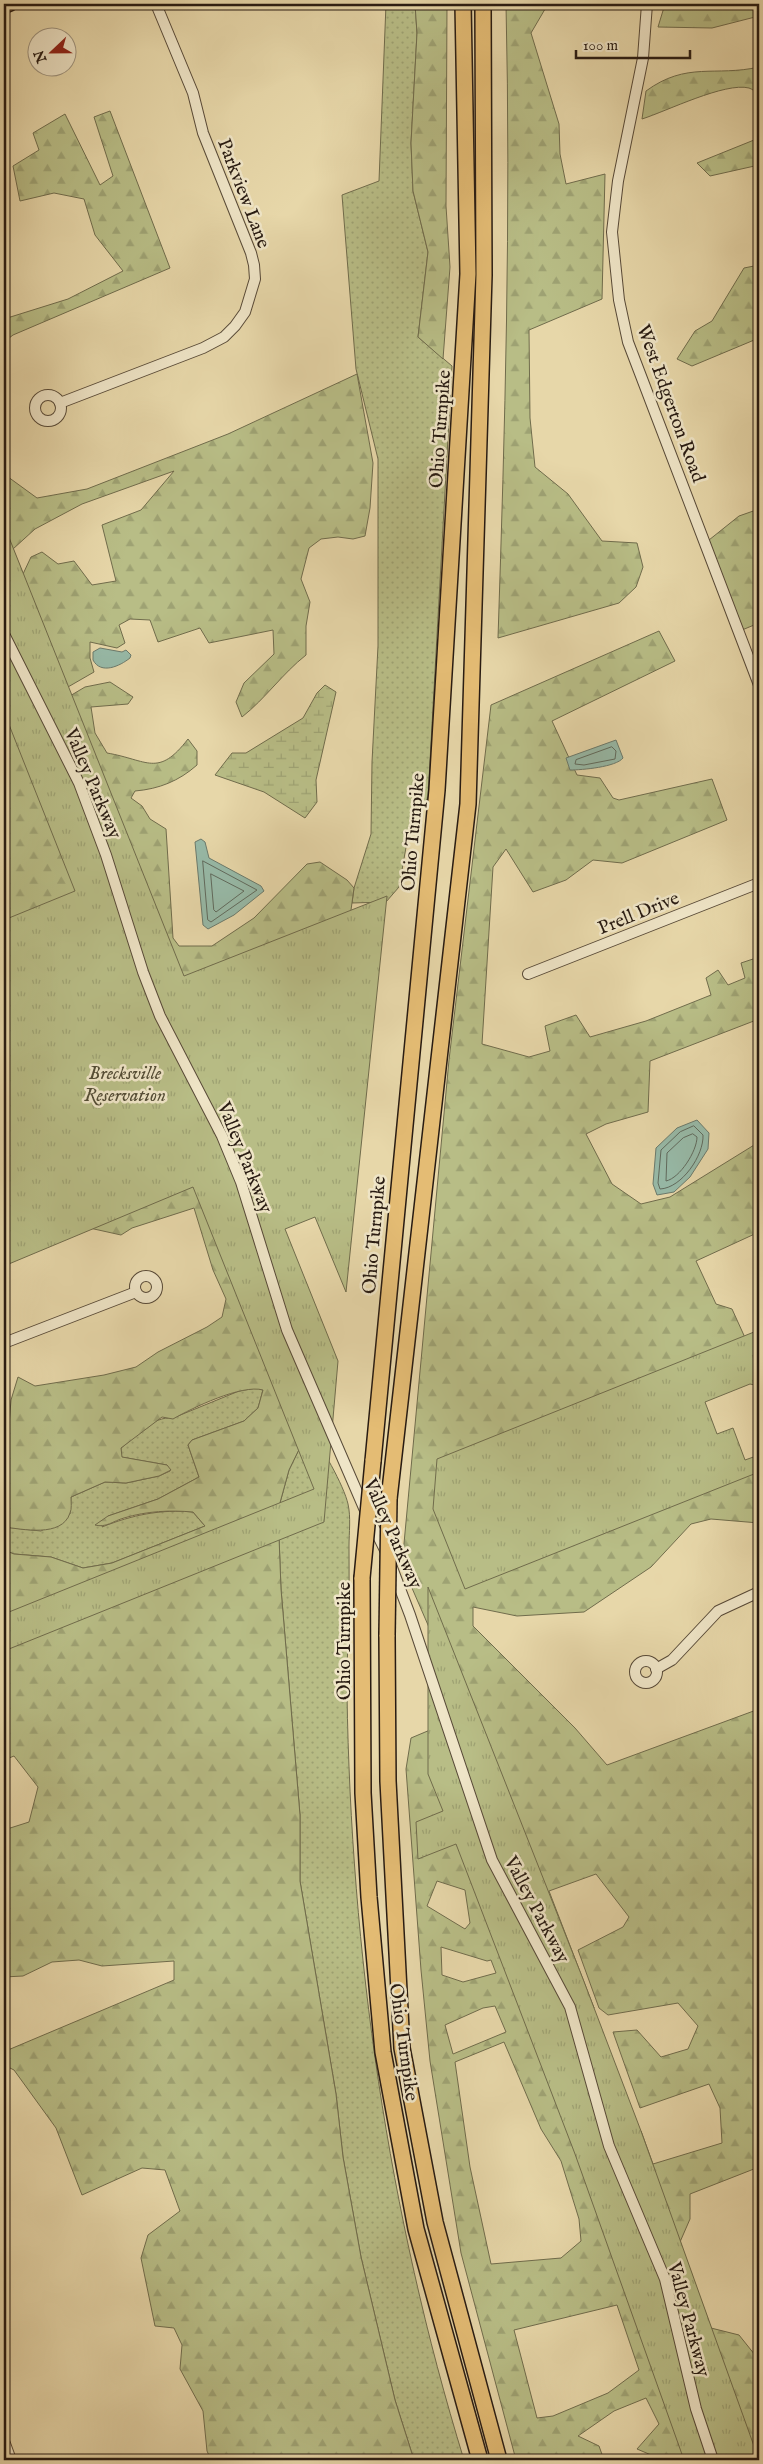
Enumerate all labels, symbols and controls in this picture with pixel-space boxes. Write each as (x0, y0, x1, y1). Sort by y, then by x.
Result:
north arrow (28, 28, 78, 78)
scale bar (576, 28, 689, 60)
text: 100 m (583, 36, 619, 55)
text: N (30, 48, 52, 66)
street label: Parkview Lane (211, 136, 275, 252)
street label: West Edgerton Road (630, 321, 710, 487)
street label: Ohio Turnpike (425, 369, 457, 489)
street label: Valley Parkway (58, 724, 126, 843)
street label: Ohio Turnpike (397, 772, 431, 892)
street label: Prell Drive (595, 887, 683, 941)
park label: Brecksville Reservation (84, 1062, 166, 1108)
street label: Valley Parkway (211, 1098, 278, 1217)
street label: Ohio Turnpike (358, 1175, 392, 1295)
street label: Valley Parkway (357, 1474, 427, 1593)
street label: Ohio Turnpike (333, 1582, 357, 1700)
street label: Valley Parkway (498, 1851, 575, 1968)
street label: Ohio Turnpike (383, 1982, 423, 2103)
street label: Valley Parkway (661, 2259, 715, 2380)

